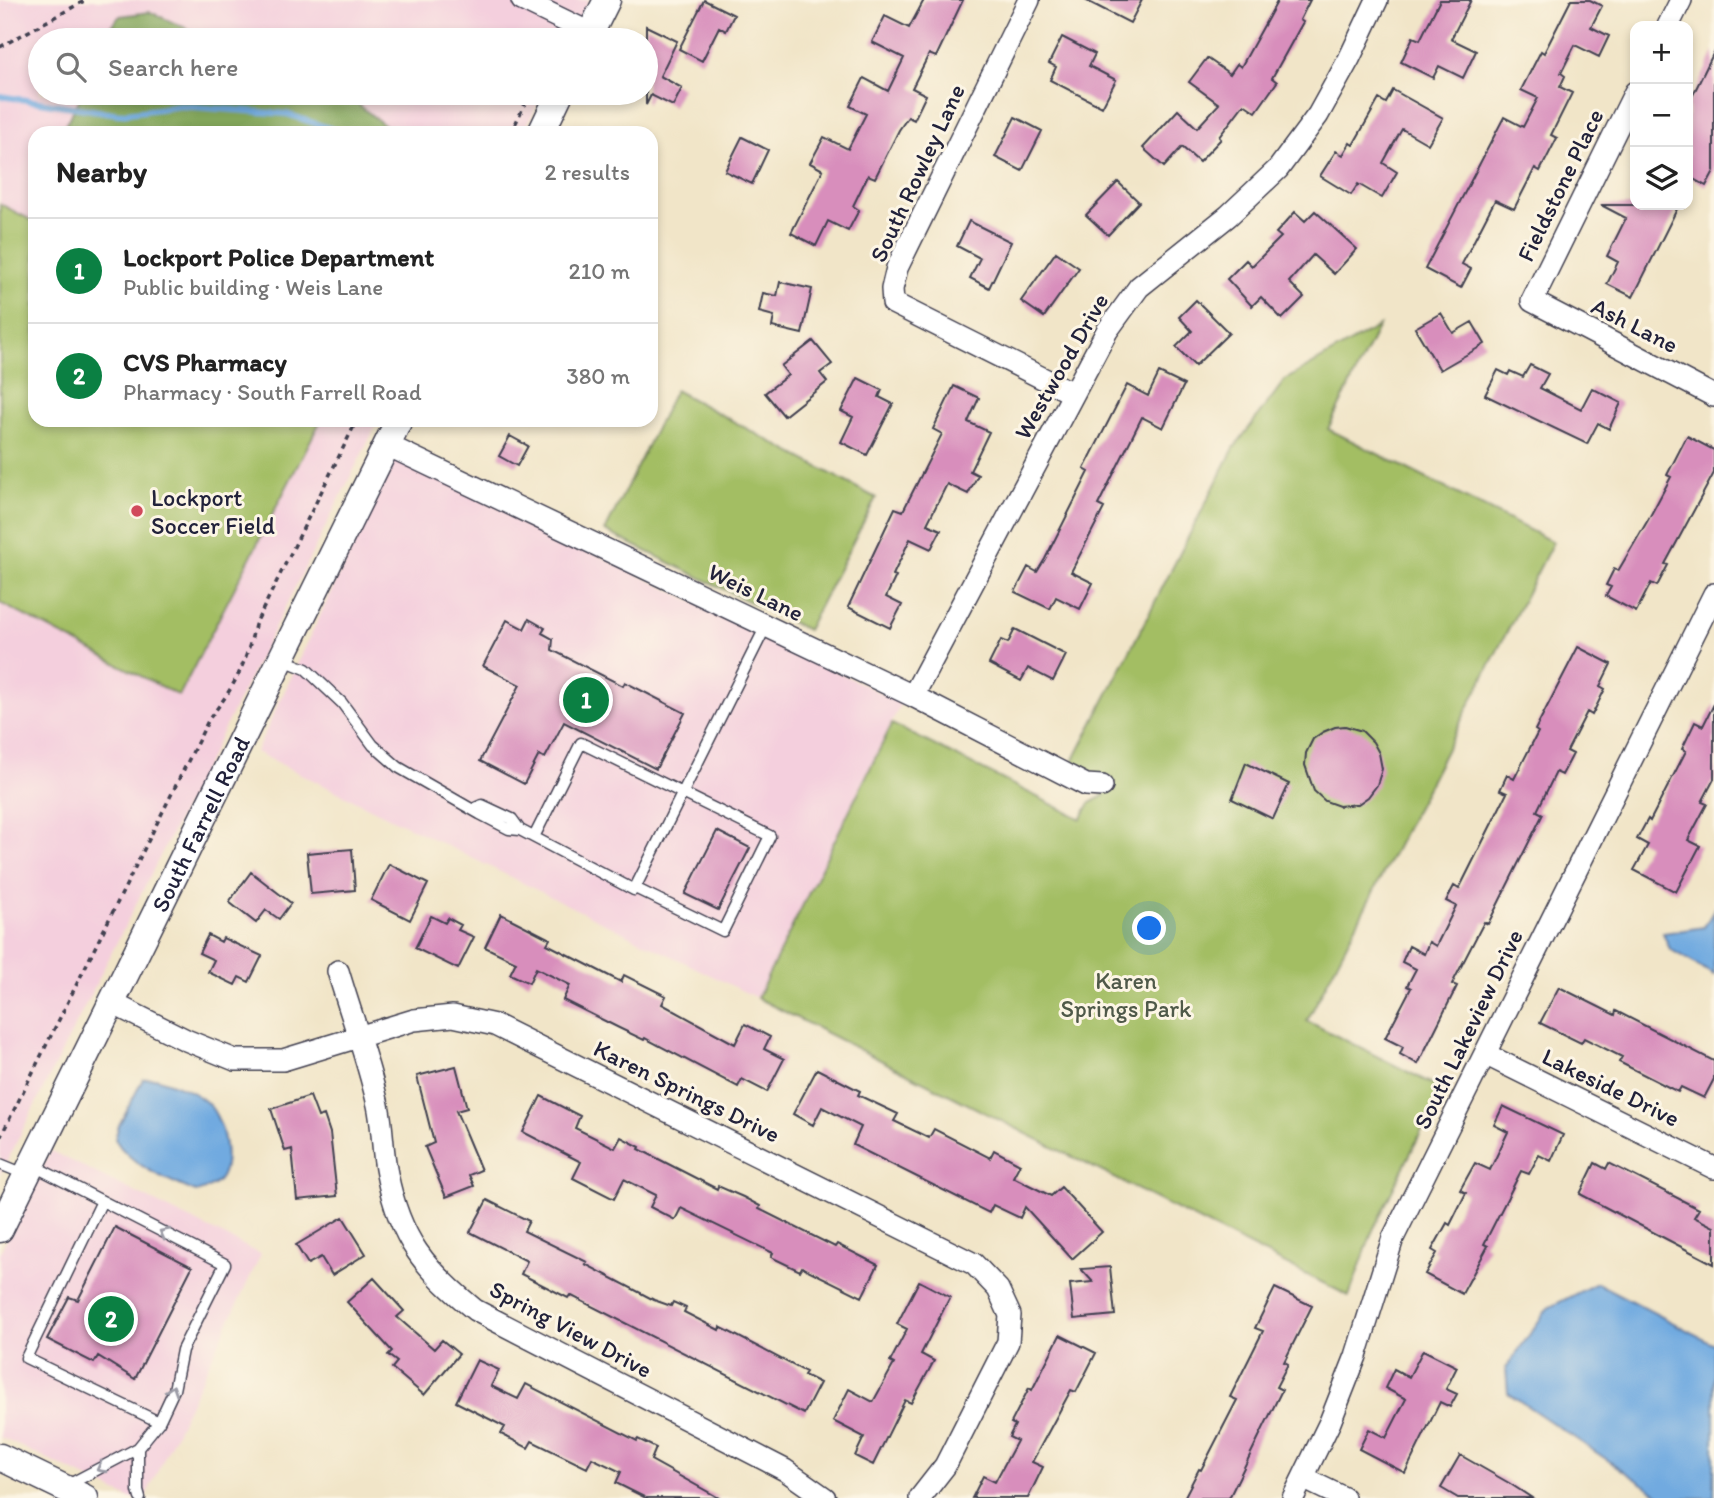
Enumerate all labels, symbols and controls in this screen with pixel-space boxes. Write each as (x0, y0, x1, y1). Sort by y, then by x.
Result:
map controls (1630, 21, 1693, 210)
button: + (1630, 21, 1693, 84)
search box (28, 28, 658, 105)
icon: search (52, 48, 90, 86)
text: Search here (108, 51, 238, 83)
street label: South Rowley Lane (863, 79, 971, 267)
button: − (1630, 84, 1693, 147)
street label: Fieldstone Place (1511, 104, 1609, 266)
button: layers (1630, 147, 1693, 210)
text: Nearby (56, 153, 147, 190)
text: 2 results (544, 158, 630, 186)
text: Lockport Police Department (123, 241, 434, 273)
text: 1 (74, 257, 84, 285)
text: 210 m (569, 257, 630, 285)
text: Public building · Weis Lane (123, 273, 383, 301)
street label: Westwood Drive (1007, 288, 1115, 444)
street label: Ash Lane (1587, 291, 1683, 359)
text: CVS Pharmacy (123, 346, 287, 378)
text: 2 (73, 362, 85, 390)
text: 380 m (566, 362, 630, 390)
text: Pharmacy · South Farrell Road (123, 378, 422, 406)
place label: Lockport Soccer Field (151, 483, 275, 540)
marker: Lockport Soccer Field (129, 503, 145, 519)
street label: Weis Lane (704, 557, 808, 627)
pin: 1 (563, 674, 609, 726)
street label: South Farrell Road (144, 731, 256, 916)
your location (1132, 911, 1166, 945)
street label: South Lakeview Drive (1407, 924, 1529, 1134)
park label: Karen Springs Park (1061, 966, 1192, 1023)
street label: Karen Springs Drive (589, 1033, 785, 1149)
street label: Lakeside Drive (1538, 1041, 1684, 1133)
one-way arrow (159, 1227, 171, 1241)
street label: Spring View Drive (485, 1274, 657, 1384)
pin: 2 (88, 1293, 134, 1345)
one-way arrow (164, 1385, 179, 1397)
one-way arrow (96, 1459, 108, 1473)

